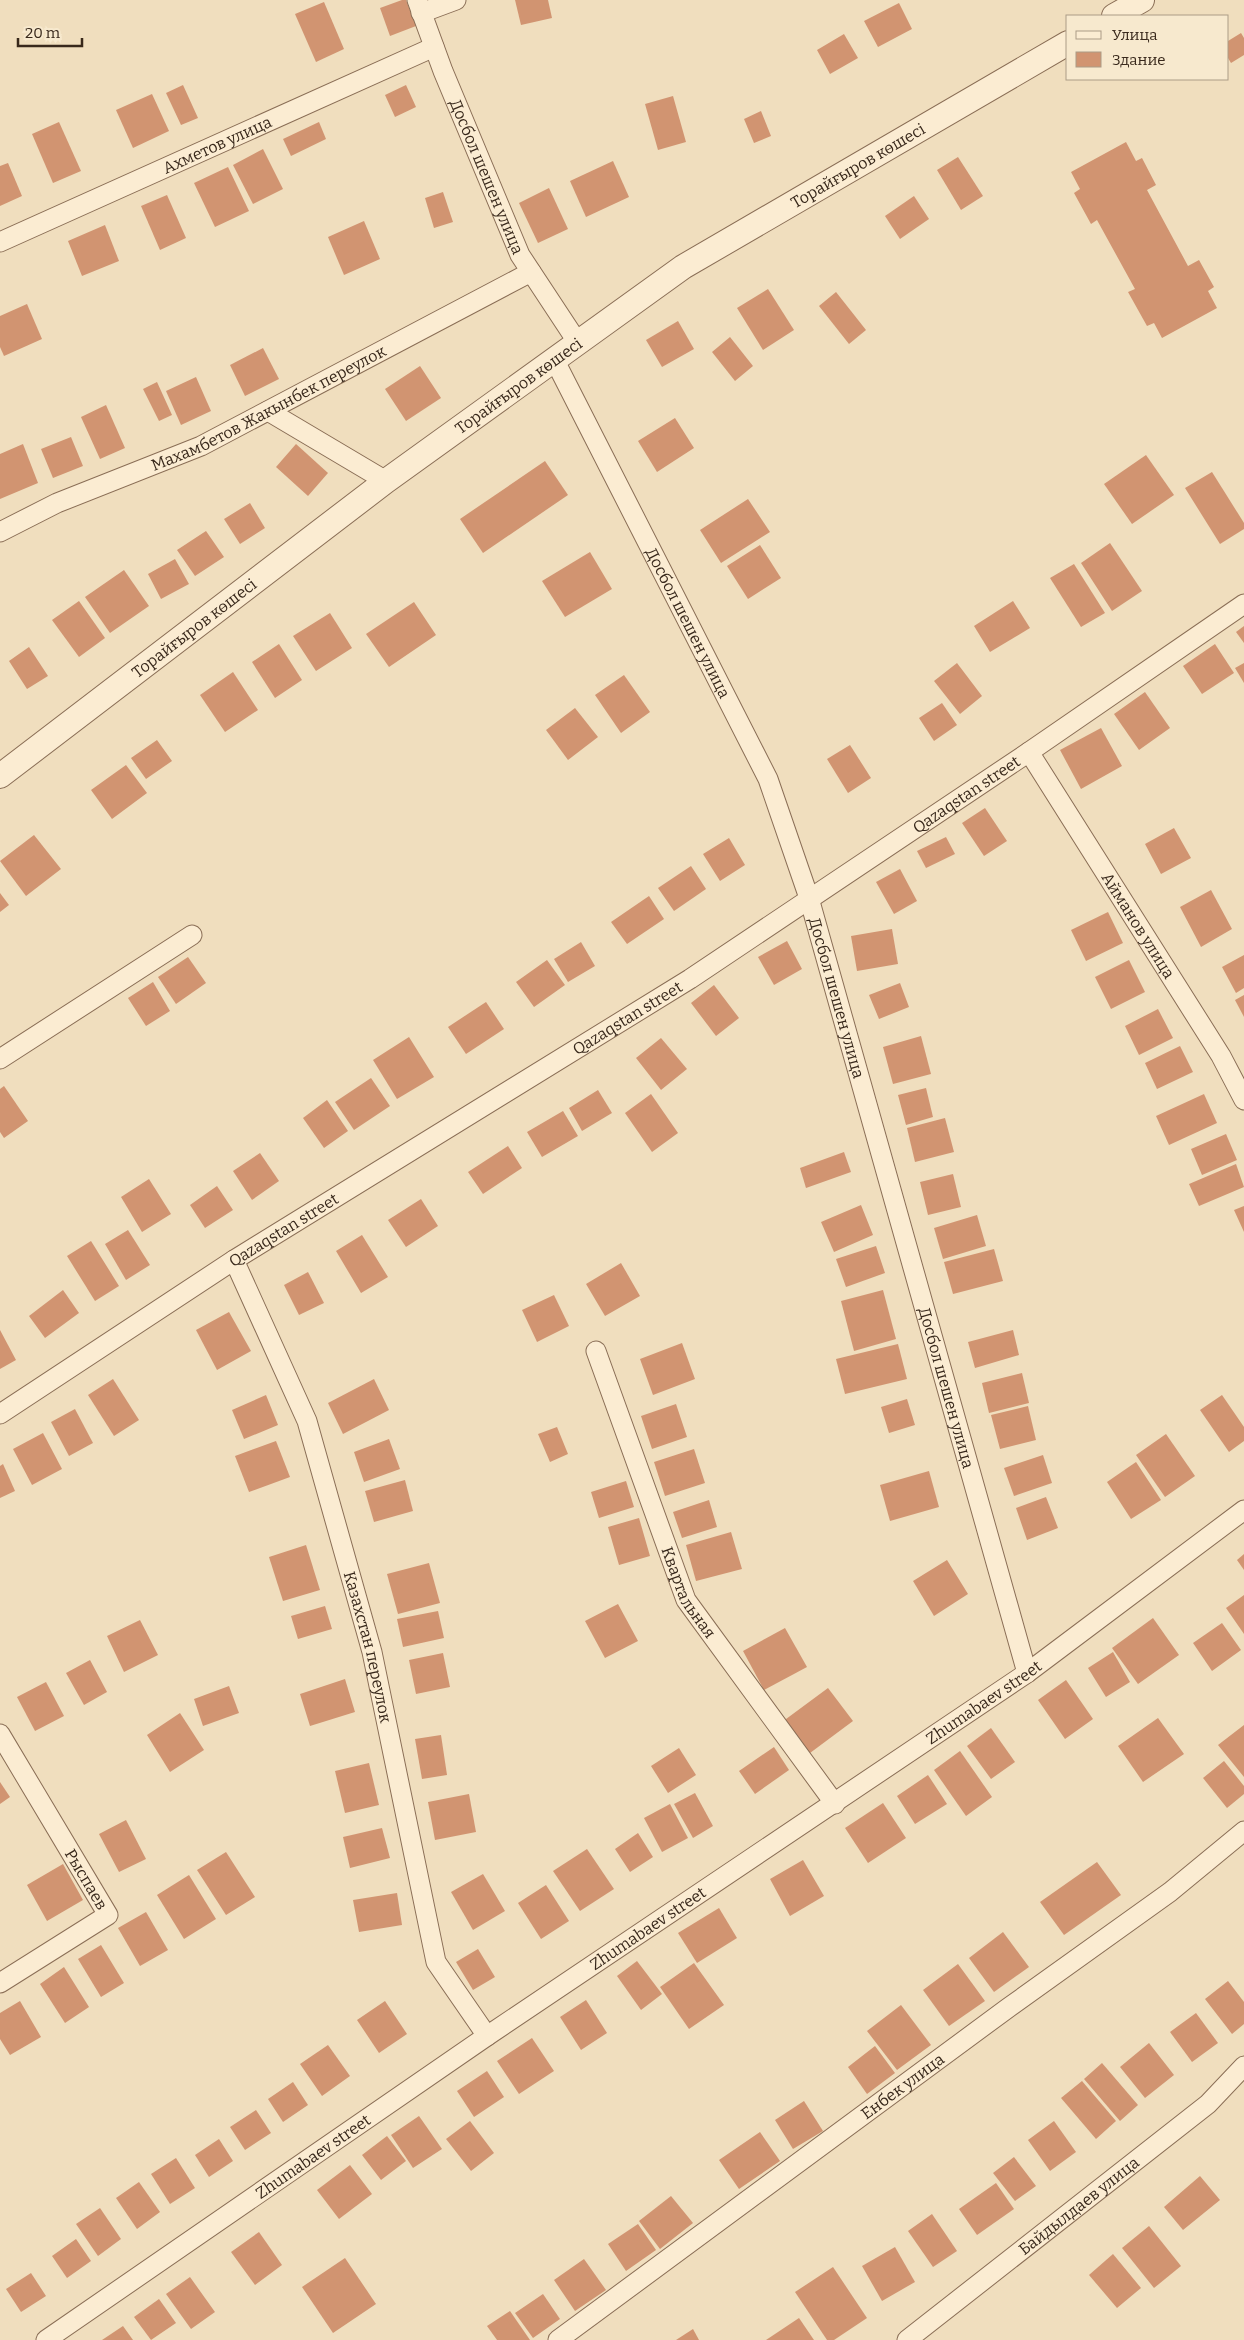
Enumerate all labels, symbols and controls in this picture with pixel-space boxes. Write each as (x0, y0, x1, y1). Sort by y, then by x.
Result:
scale bar (18, 15, 81, 47)
legend (1066, 15, 1229, 80)
text: 20 m (25, 24, 61, 42)
text: Улица (1112, 26, 1158, 44)
text: Здание (1112, 51, 1166, 69)
street label: Досбол шешен улица (446, 96, 528, 257)
street label: Ахметов улица (160, 112, 275, 178)
street label: Торайғыров көшесі (788, 119, 929, 212)
street label: Торайғыров көшесі (452, 334, 586, 438)
street label: Махамбетов Жакынбек переулок (148, 341, 390, 475)
street label: Досбол шешен улица (642, 545, 734, 702)
street label: Торайғыров көшесі (128, 574, 260, 682)
street label: Qazaqstan street (909, 752, 1024, 837)
street label: Айманов улица (1098, 869, 1179, 982)
street label: Досбол шешен улица (805, 915, 868, 1081)
street label: Qazaqstan street (569, 977, 686, 1059)
street label: Qazaqstan street (225, 1189, 342, 1271)
street label: Досбол шешен улица (915, 1305, 978, 1471)
street label: Квартальная (658, 1544, 720, 1642)
street label: Казахстан переулок (340, 1569, 396, 1725)
street label: Zhumabaev street (922, 1656, 1045, 1748)
street label: Рыспаев (61, 1846, 112, 1913)
street label: Zhumabaev street (586, 1883, 709, 1974)
street label: Енбек улица (857, 2049, 948, 2123)
street label: Zhumabaev street (252, 2110, 374, 2203)
street label: Байдылдаев улица (1015, 2153, 1143, 2259)

